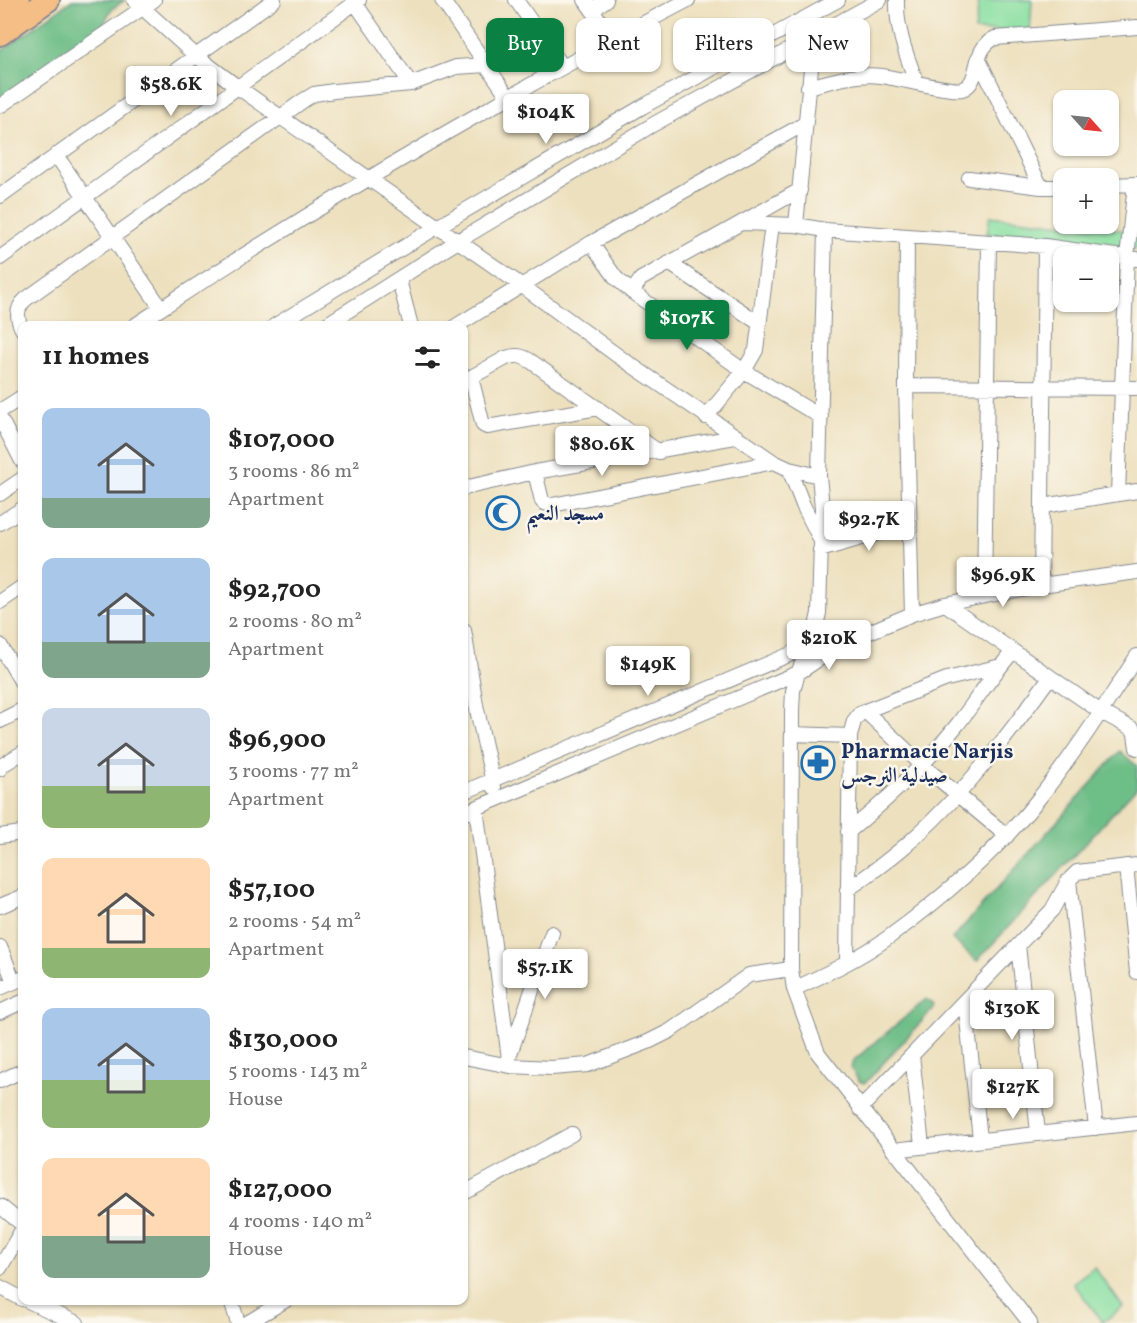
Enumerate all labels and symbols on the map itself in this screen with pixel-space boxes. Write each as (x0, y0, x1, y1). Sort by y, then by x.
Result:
pin: $58.6K (122, 66, 220, 117)
north arrow (1053, 90, 1119, 156)
pin: $104K (504, 94, 588, 145)
pin: $107K (645, 300, 729, 351)
pin: $80.6K (553, 426, 651, 477)
mosque icon: مسجد النعيم (485, 495, 521, 531)
place label: مسجد النعيم (526, 500, 604, 534)
pin: $92.7K (820, 501, 918, 552)
pin: $96.9K (954, 557, 1052, 608)
pin: $210K (787, 620, 871, 671)
pin: $149K (606, 646, 690, 697)
place label: Pharmacie Narjis صيدلية النرجس (841, 738, 1013, 791)
pharmacy icon: Pharmacie Narjis صيدلية النرجس (800, 745, 836, 781)
pin: $57.1K (496, 949, 594, 1000)
pin: $130K (970, 990, 1054, 1041)
pin: $127K (971, 1069, 1055, 1120)

